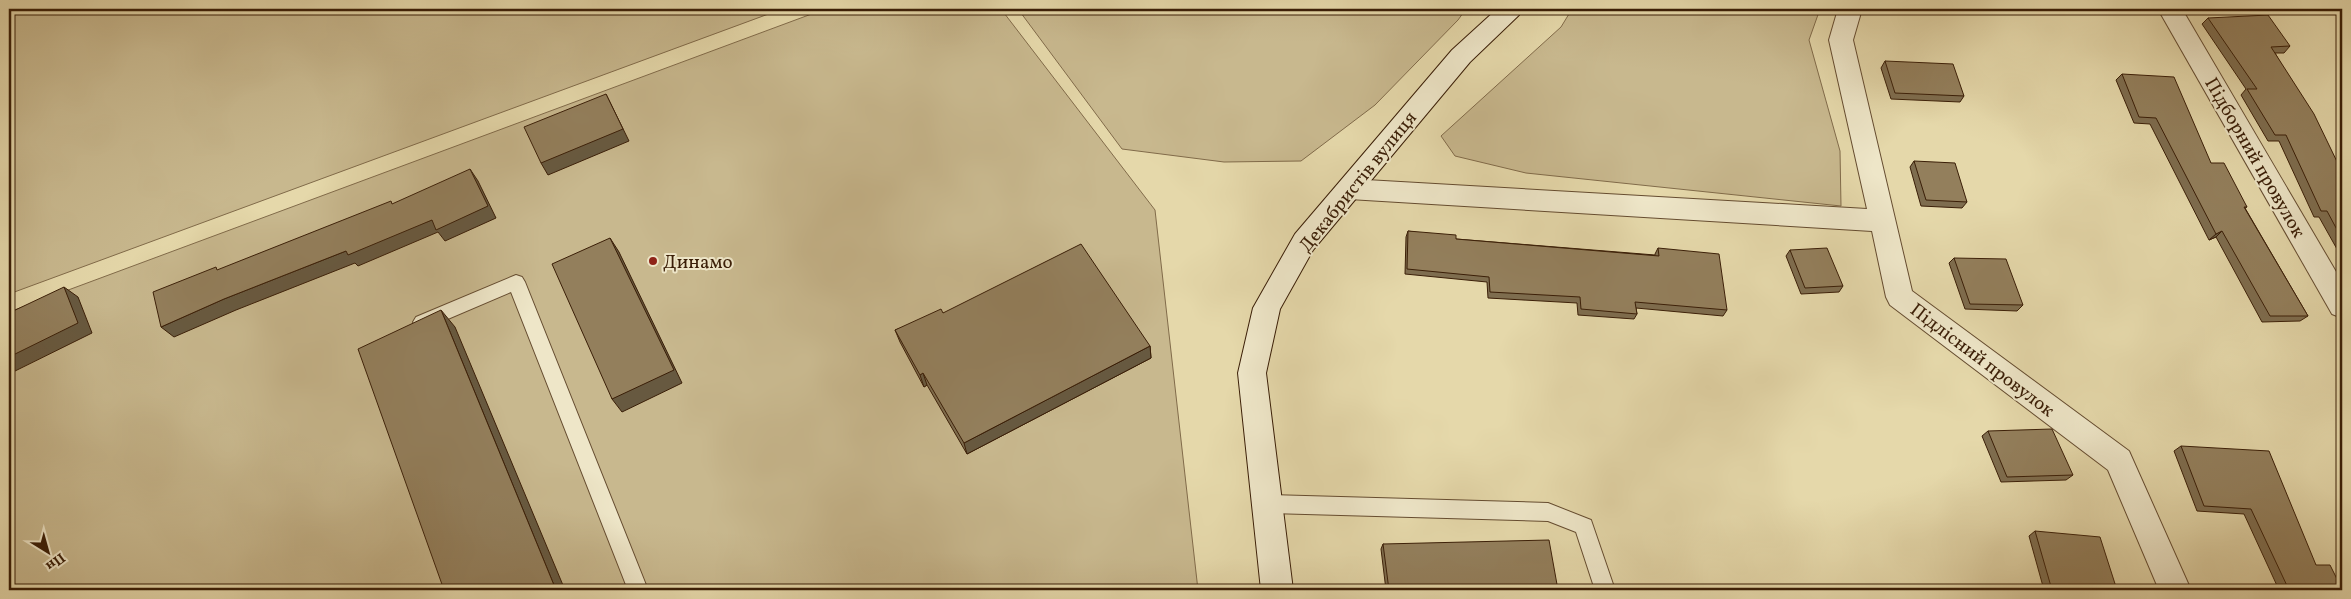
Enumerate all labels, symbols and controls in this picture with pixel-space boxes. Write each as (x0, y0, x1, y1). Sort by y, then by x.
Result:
street label: Підборний провулок (2198, 73, 2311, 243)
street label: Декабристів вулиця (1294, 106, 1424, 258)
place label: Динамо (663, 250, 733, 276)
marker: Динамо (647, 255, 659, 267)
street label: Підлісний провулок (1904, 298, 2059, 424)
north arrow (22, 526, 72, 576)
text: Пн (41, 548, 69, 575)

